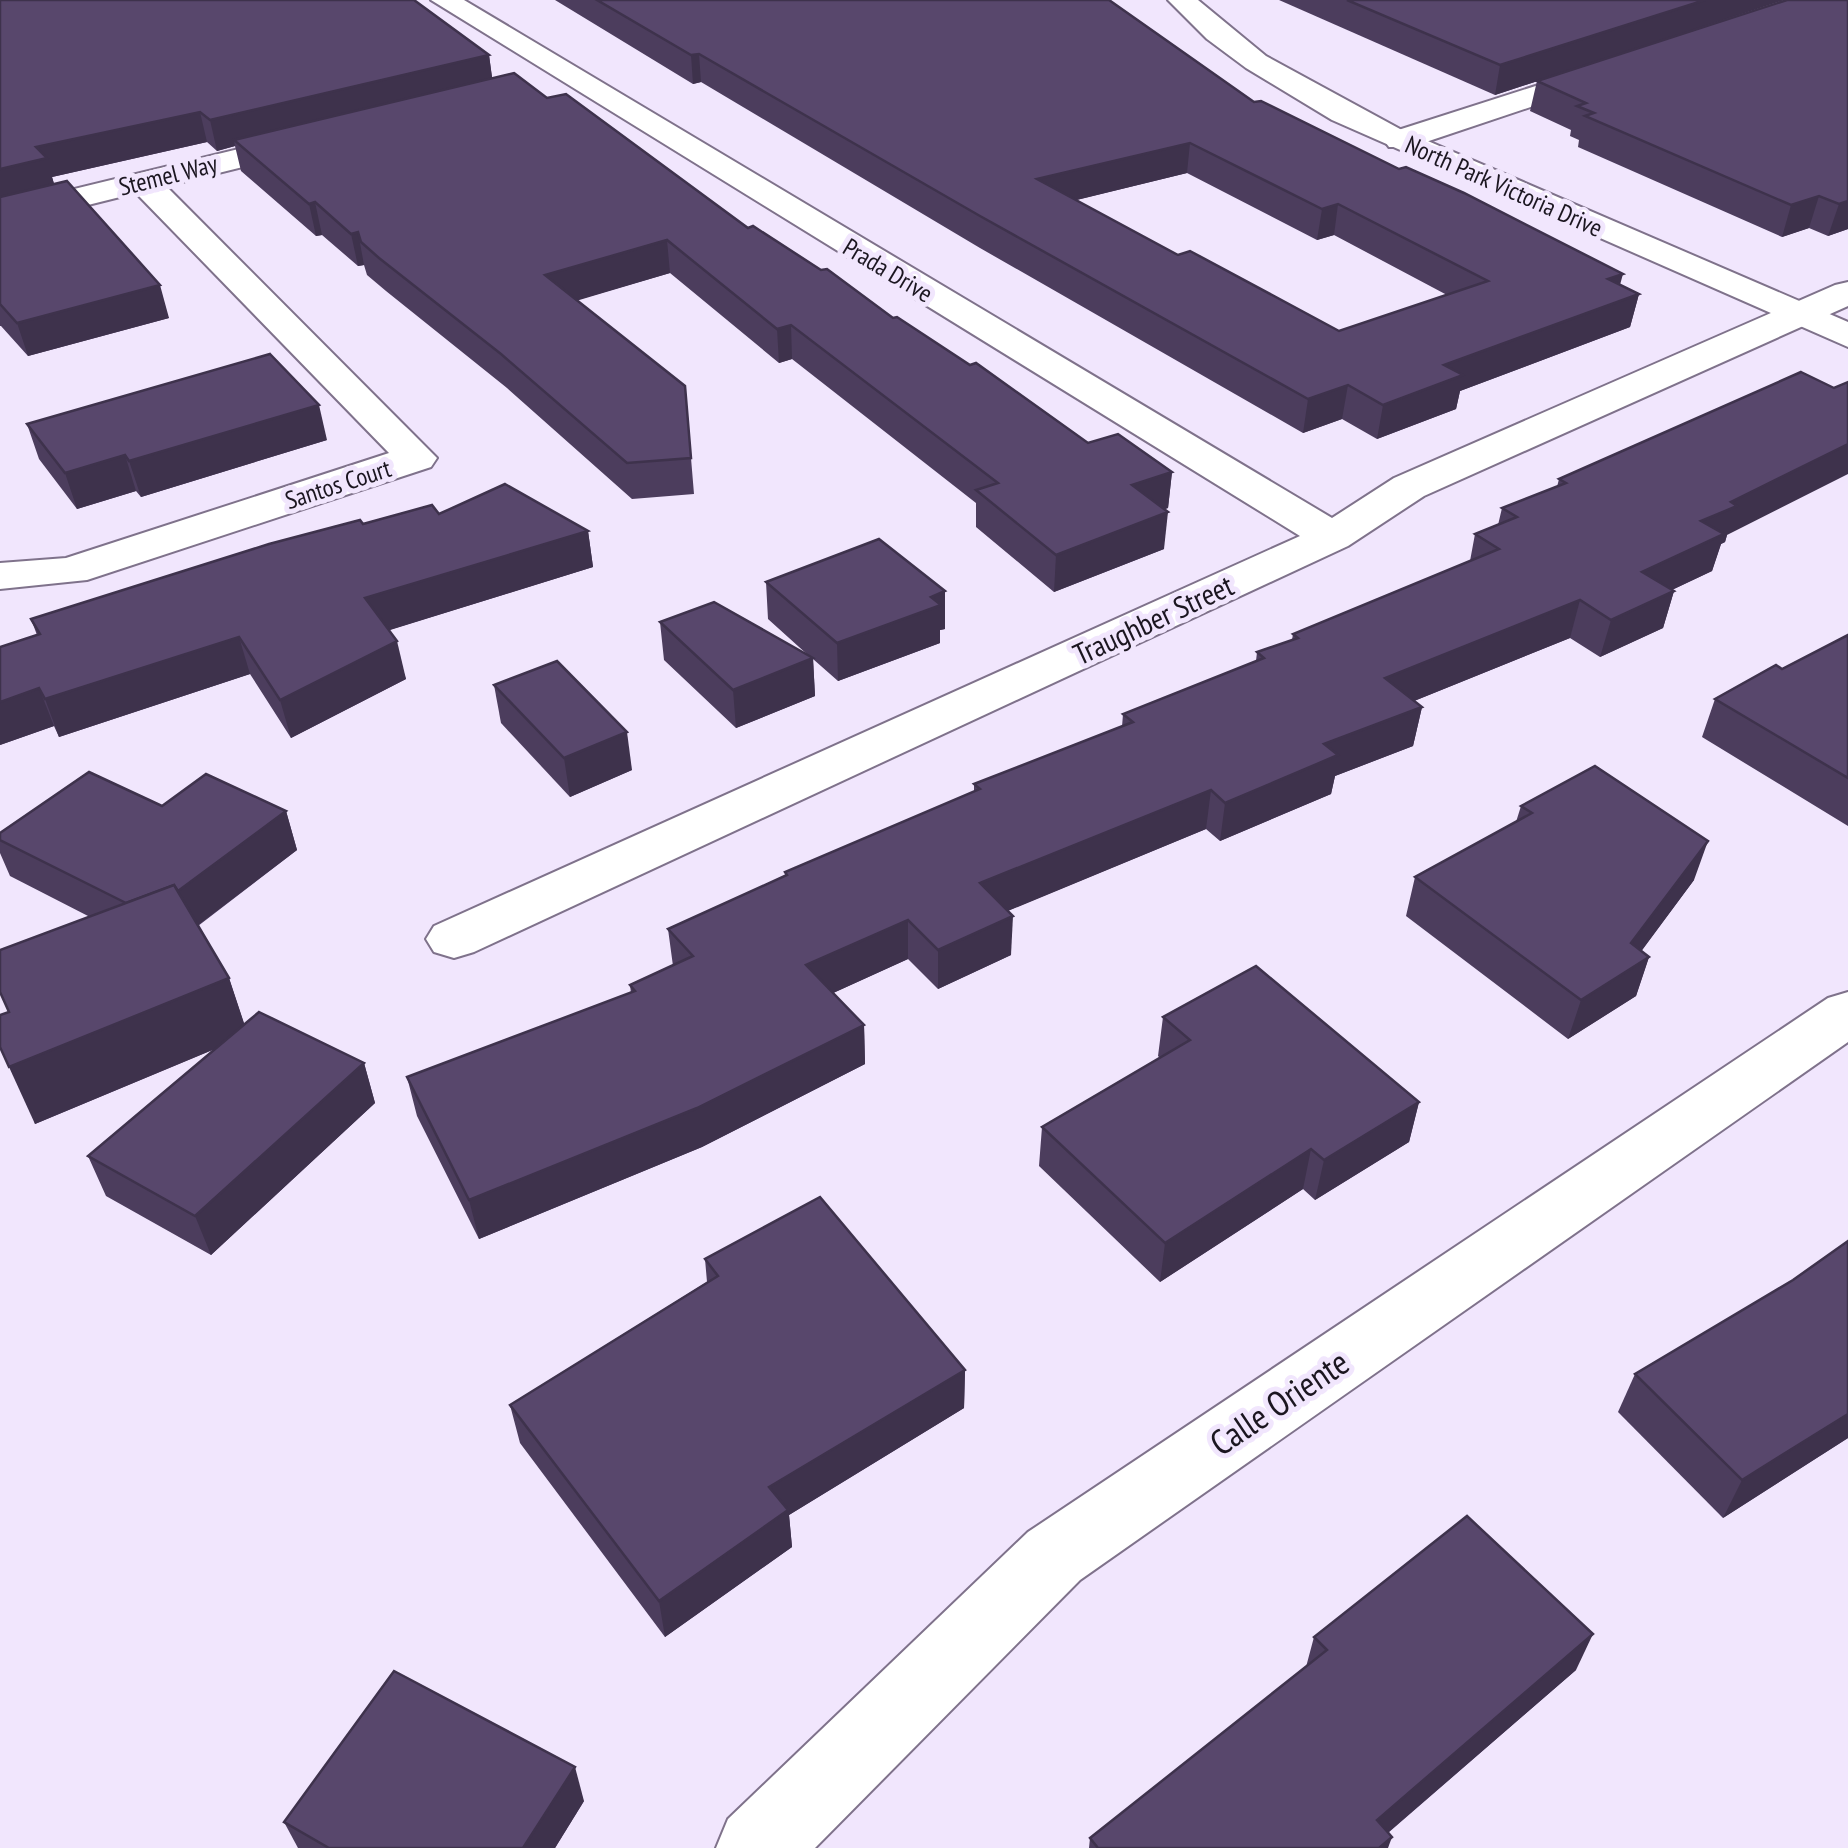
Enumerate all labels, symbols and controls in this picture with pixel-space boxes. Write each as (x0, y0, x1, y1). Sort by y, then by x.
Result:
street label: North Park Victoria Drive (1400, 128, 1608, 244)
street label: Stemel Way (115, 147, 221, 203)
street label: Prada Drive (837, 231, 939, 309)
street label: Santos Court (281, 452, 395, 516)
street label: Traughber Street (1067, 565, 1240, 673)
street label: Calle Oriente (1201, 1339, 1357, 1465)

